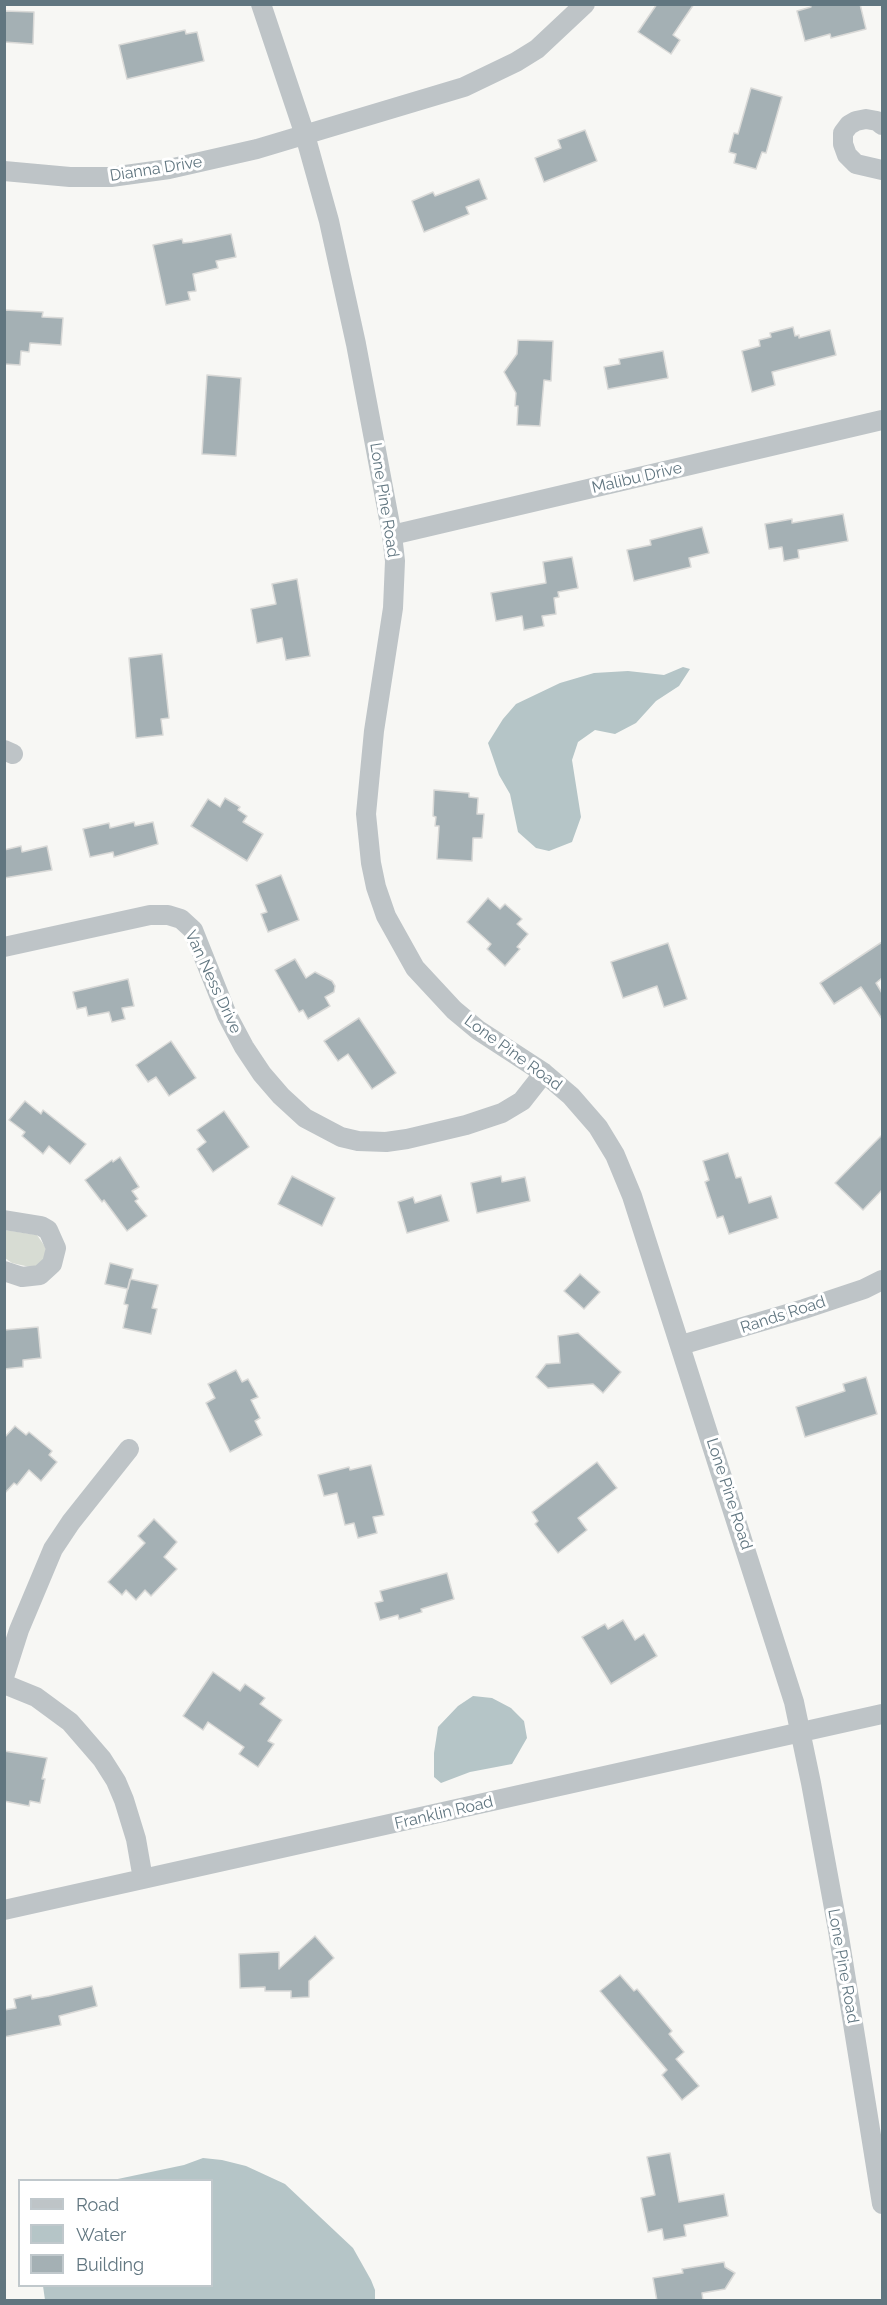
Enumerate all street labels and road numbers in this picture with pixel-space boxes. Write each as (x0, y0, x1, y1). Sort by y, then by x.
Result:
street label: Dianna Drive (108, 152, 204, 186)
street label: Lone Pine Road (365, 441, 403, 559)
street label: Malibu Drive (590, 458, 684, 498)
street label: Van Ness Drive (181, 927, 245, 1037)
street label: Lone Pine Road (460, 1011, 566, 1095)
street label: Rands Road (738, 1292, 828, 1338)
street label: Lone Pine Road (702, 1436, 756, 1552)
street label: Franklin Road (393, 1792, 495, 1834)
street label: Lone Pine Road (823, 1907, 863, 2025)

